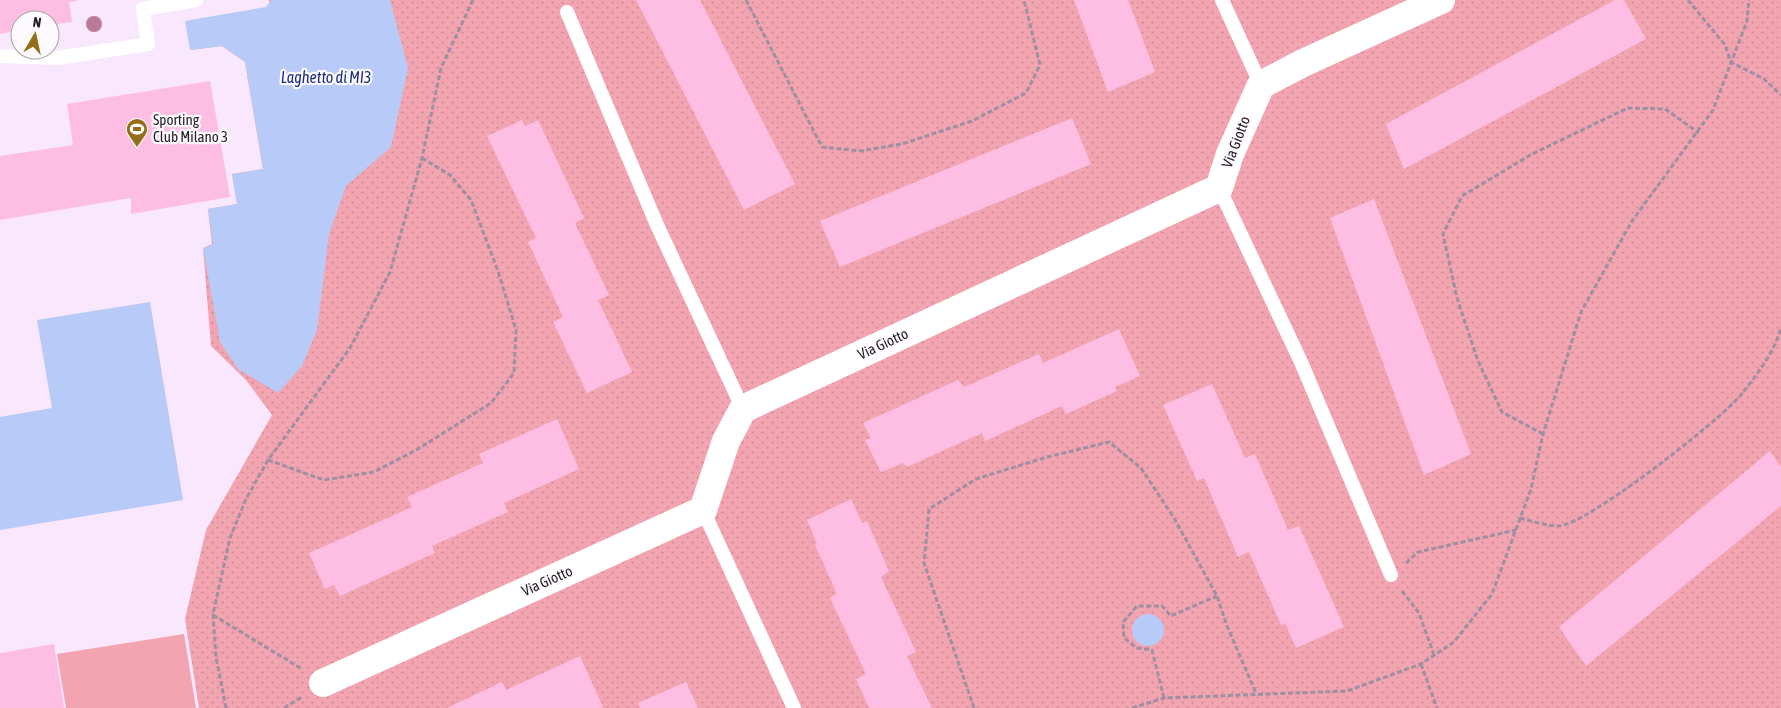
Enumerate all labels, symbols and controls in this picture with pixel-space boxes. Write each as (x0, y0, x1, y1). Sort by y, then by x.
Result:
north arrow (10, 10, 60, 60)
text: N (32, 14, 42, 31)
water label: Laghetto di MI3 (281, 68, 371, 87)
place label: Sporting Club Milano 3 (153, 111, 228, 145)
street label: Via Giotto (1218, 114, 1253, 170)
sports icon: Sporting Club Milano 3 (125, 117, 149, 148)
street label: Via Giotto (855, 324, 911, 363)
street label: Via Giotto (519, 562, 575, 599)

